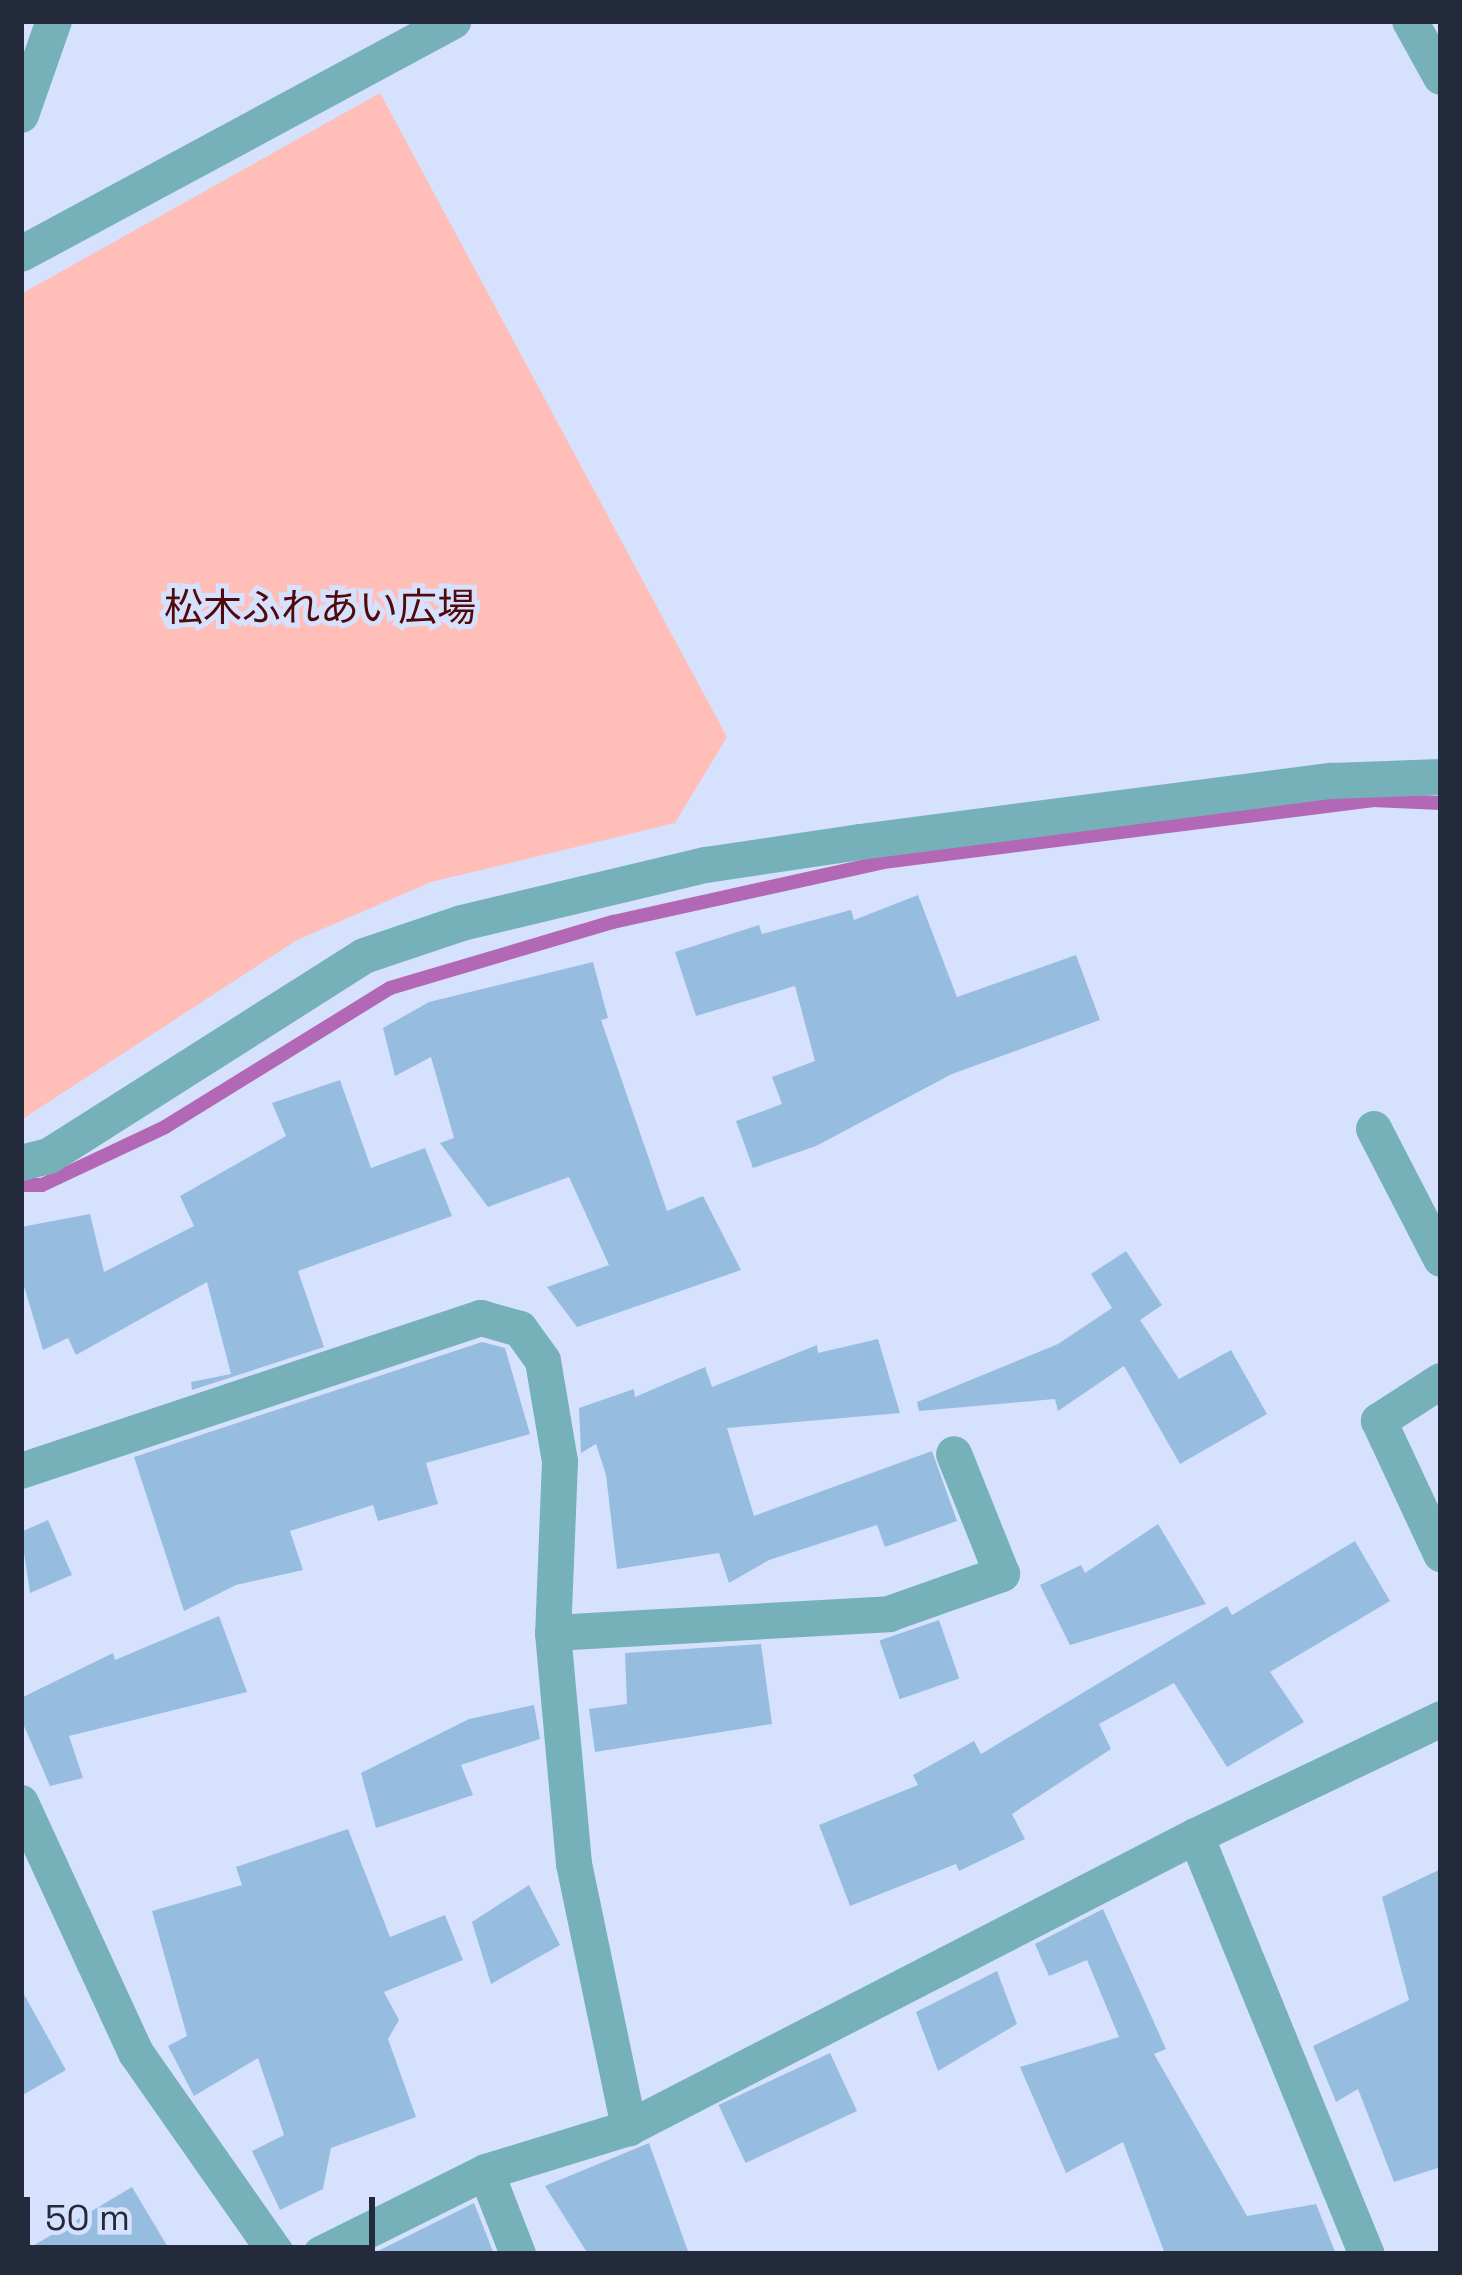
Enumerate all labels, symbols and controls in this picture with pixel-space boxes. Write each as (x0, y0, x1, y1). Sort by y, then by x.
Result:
park label: 松木ふれあい広場 (164, 585, 476, 631)
scale bar (30, 2173, 381, 2247)
text: 50 m (45, 2195, 130, 2241)

